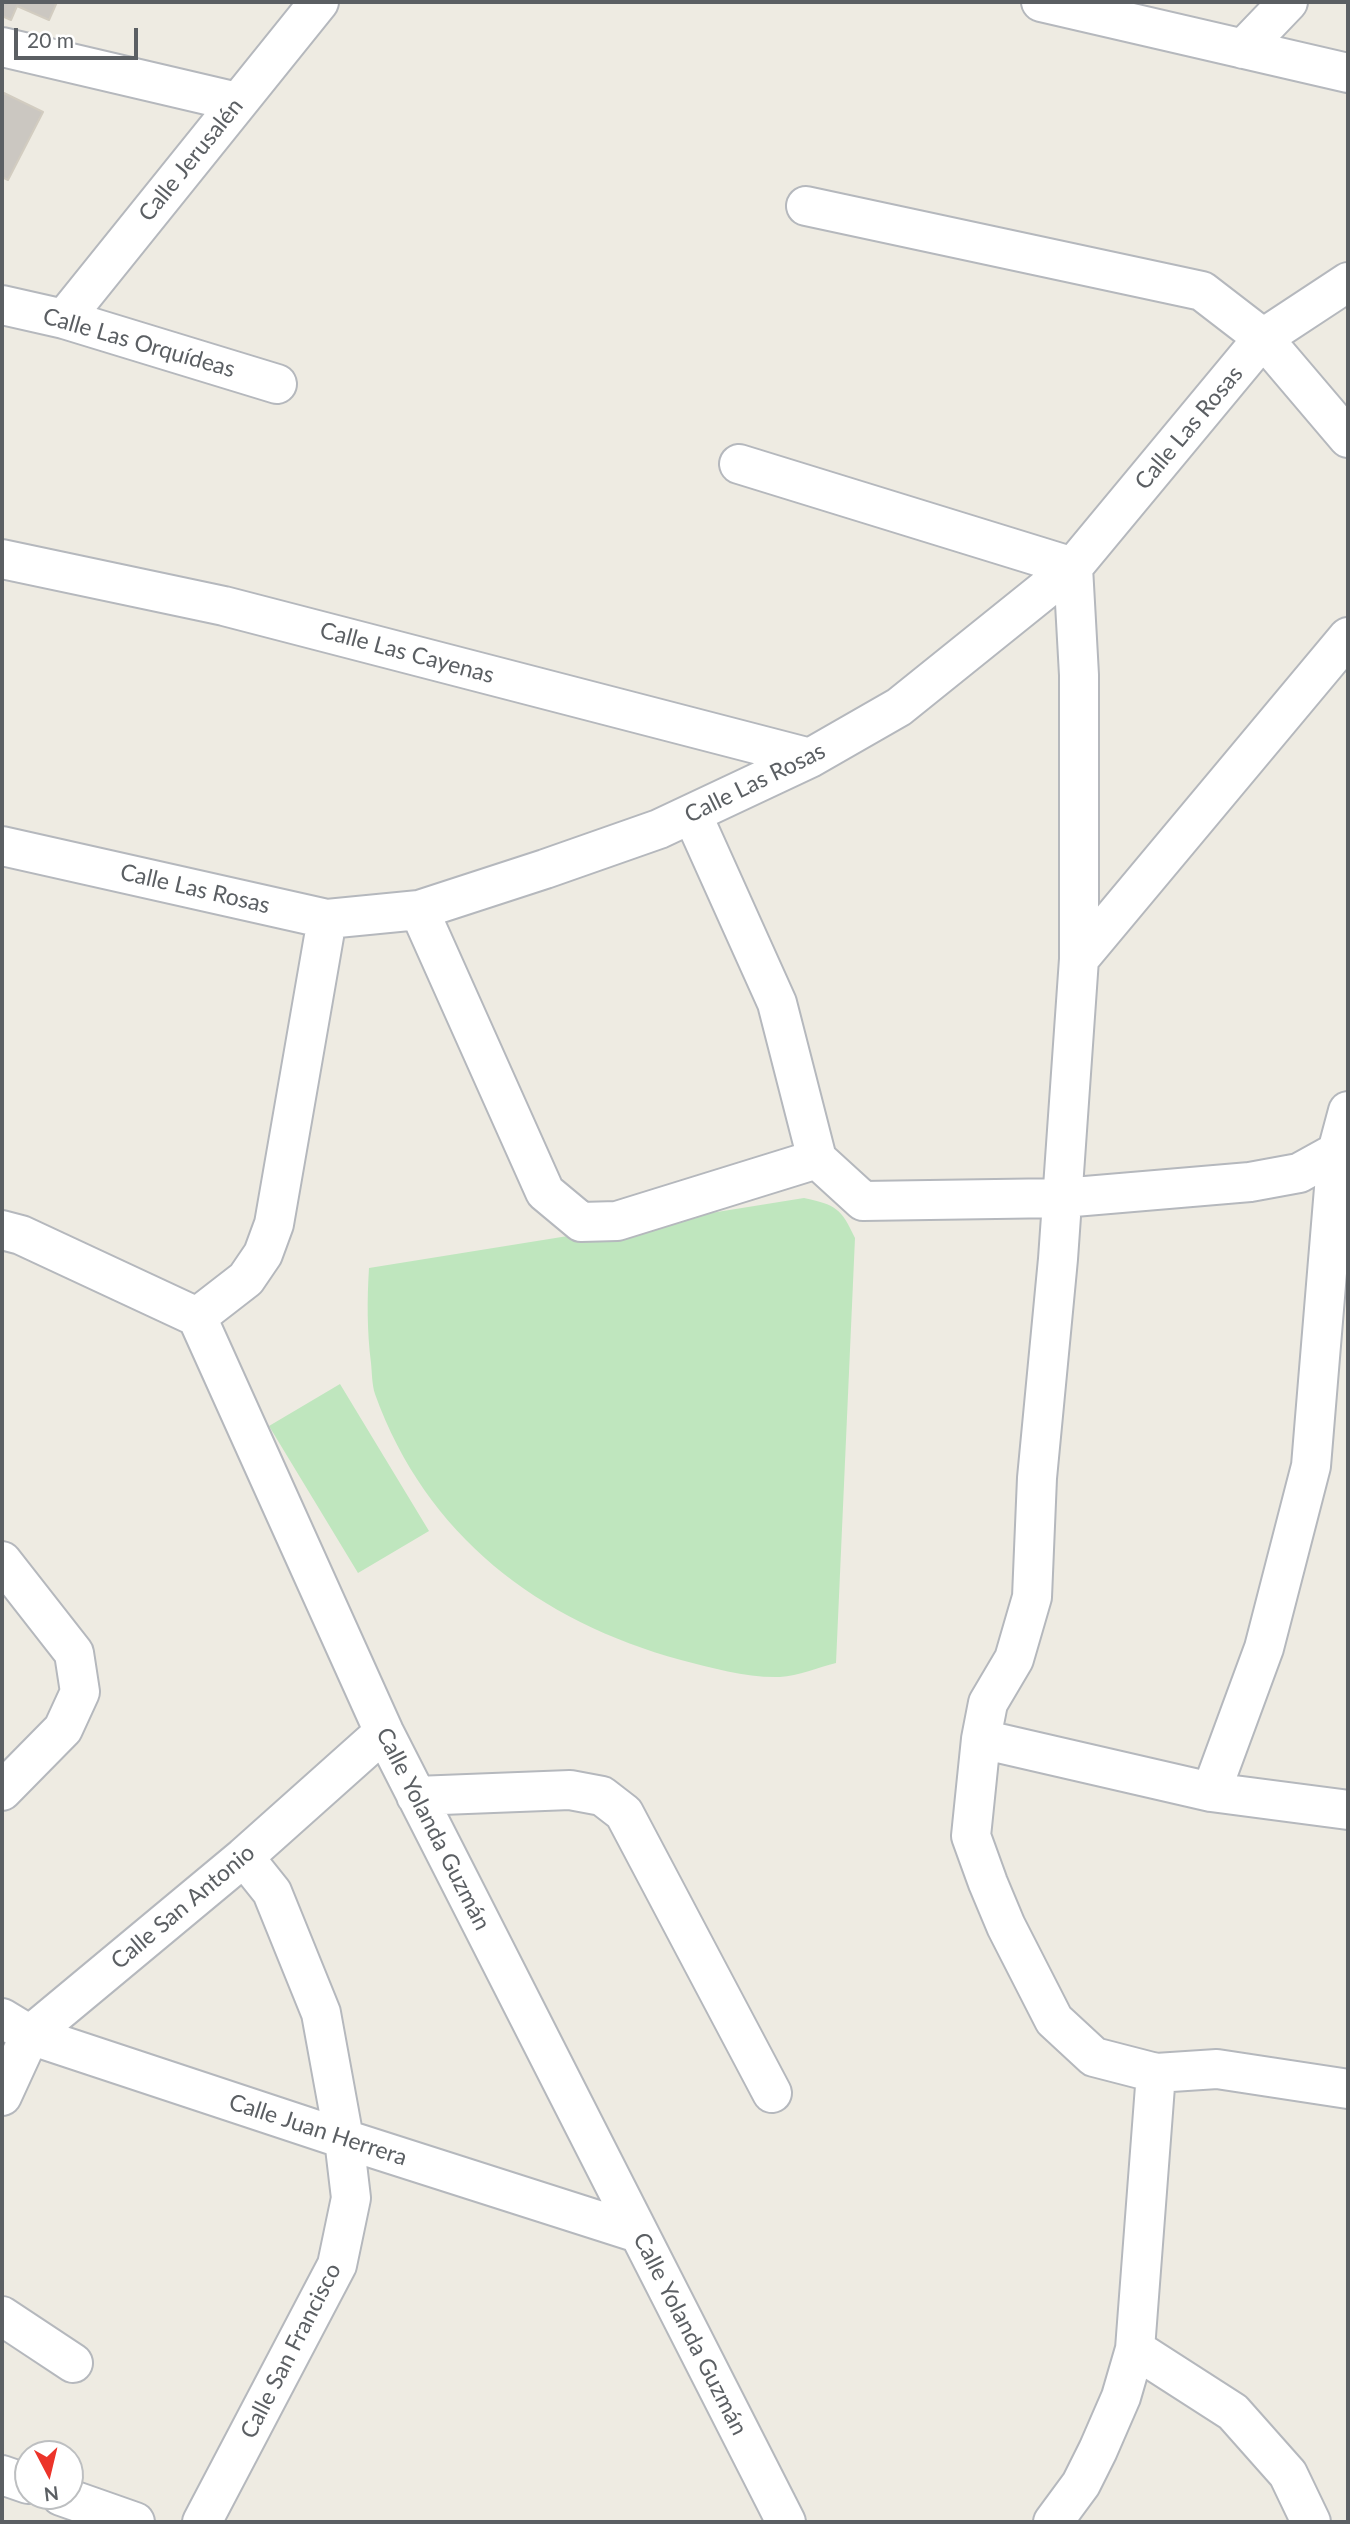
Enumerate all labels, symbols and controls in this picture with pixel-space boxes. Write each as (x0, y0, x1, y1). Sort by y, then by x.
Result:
scale bar (18, 14, 142, 58)
text: 20 m (27, 27, 74, 52)
street label: Calle Jerusalén (133, 93, 249, 227)
street label: Calle Las Orquídeas (40, 302, 238, 384)
street label: Calle Las Rosas (1129, 361, 1249, 495)
street label: Calle Las Cayenas (317, 616, 497, 690)
street label: Calle Las Rosas (680, 737, 830, 829)
street label: Calle Las Rosas (117, 858, 273, 920)
street label: Calle Yolanda Guzmán (370, 1723, 496, 1935)
street label: Calle San Antonio (106, 1839, 260, 1975)
street label: Calle Juan Herrera (226, 2088, 410, 2172)
street label: Calle Yolanda Guzmán (627, 2228, 753, 2440)
street label: Calle San Francisco (235, 2259, 347, 2443)
north arrow (14, 2440, 84, 2510)
text: N (43, 2482, 60, 2507)

